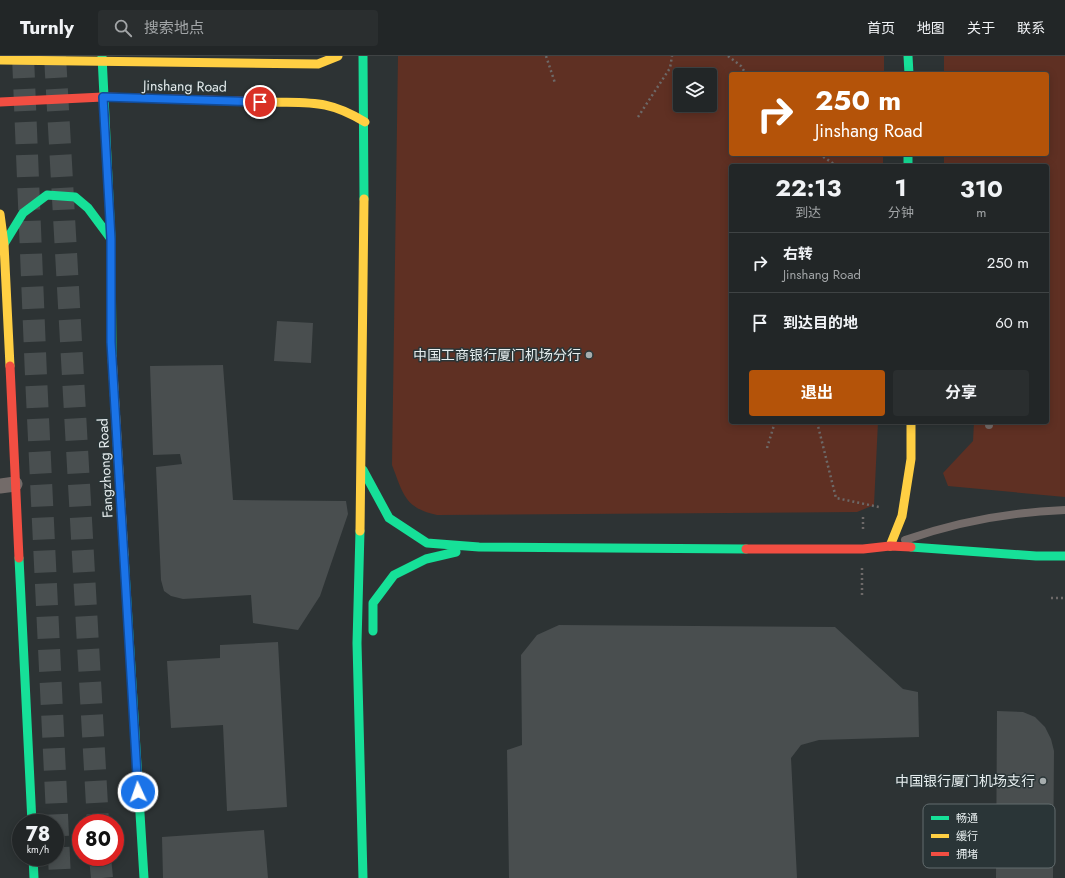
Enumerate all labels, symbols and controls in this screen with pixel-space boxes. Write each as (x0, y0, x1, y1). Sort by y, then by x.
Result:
search box (98, 10, 378, 46)
text: Turnly (20, 14, 74, 41)
icon: search (112, 17, 134, 39)
text: 搜索地点 (144, 17, 204, 39)
text: 首页 (867, 18, 895, 38)
text: 地图 (917, 18, 945, 38)
text: 关于 (967, 18, 995, 38)
text: 联系 (1017, 18, 1045, 38)
map controls (673, 68, 717, 112)
button: layers (673, 68, 717, 112)
street label: Jinshang Road (141, 75, 227, 97)
text: 250 m (815, 80, 901, 121)
pin (243, 85, 277, 119)
icon: right (749, 88, 801, 140)
icon: arrive (249, 91, 271, 113)
text: Jinshang Road (815, 118, 923, 144)
text: 22:13 (775, 170, 842, 205)
text: 1 (895, 170, 907, 205)
text: 310 (960, 171, 1003, 206)
text: 到达 (795, 203, 821, 222)
text: 分钟 (888, 203, 914, 222)
text: m (976, 203, 986, 222)
text: 右转 (783, 243, 813, 265)
icon: right (749, 252, 771, 274)
text: 250 m (987, 252, 1029, 274)
text: Jinshang Road (783, 265, 861, 284)
icon: arrive (749, 312, 771, 334)
text: 到达目的地 (783, 312, 858, 334)
text: 60 m (995, 312, 1029, 334)
place label: 中国工商银行厦门机场分行 (413, 345, 581, 365)
marker: 中国工商银行厦门机场分行 (584, 350, 594, 360)
button: 退出 (749, 370, 885, 416)
button: 分享 (893, 370, 1029, 416)
street label: Fangzhong Road (92, 418, 118, 518)
position arrow (117, 771, 159, 813)
place label: 中国银行厦门机场支行 (895, 771, 1035, 791)
marker: 中国银行厦门机场支行 (1038, 776, 1048, 786)
legend (923, 804, 1055, 868)
text: 畅通 (956, 810, 978, 826)
speed limit sign: 80 (72, 814, 124, 866)
text: 78 (26, 820, 50, 849)
text: 缓行 (956, 828, 978, 844)
text: km/h (27, 842, 49, 857)
text: 拥堵 (956, 846, 978, 862)

